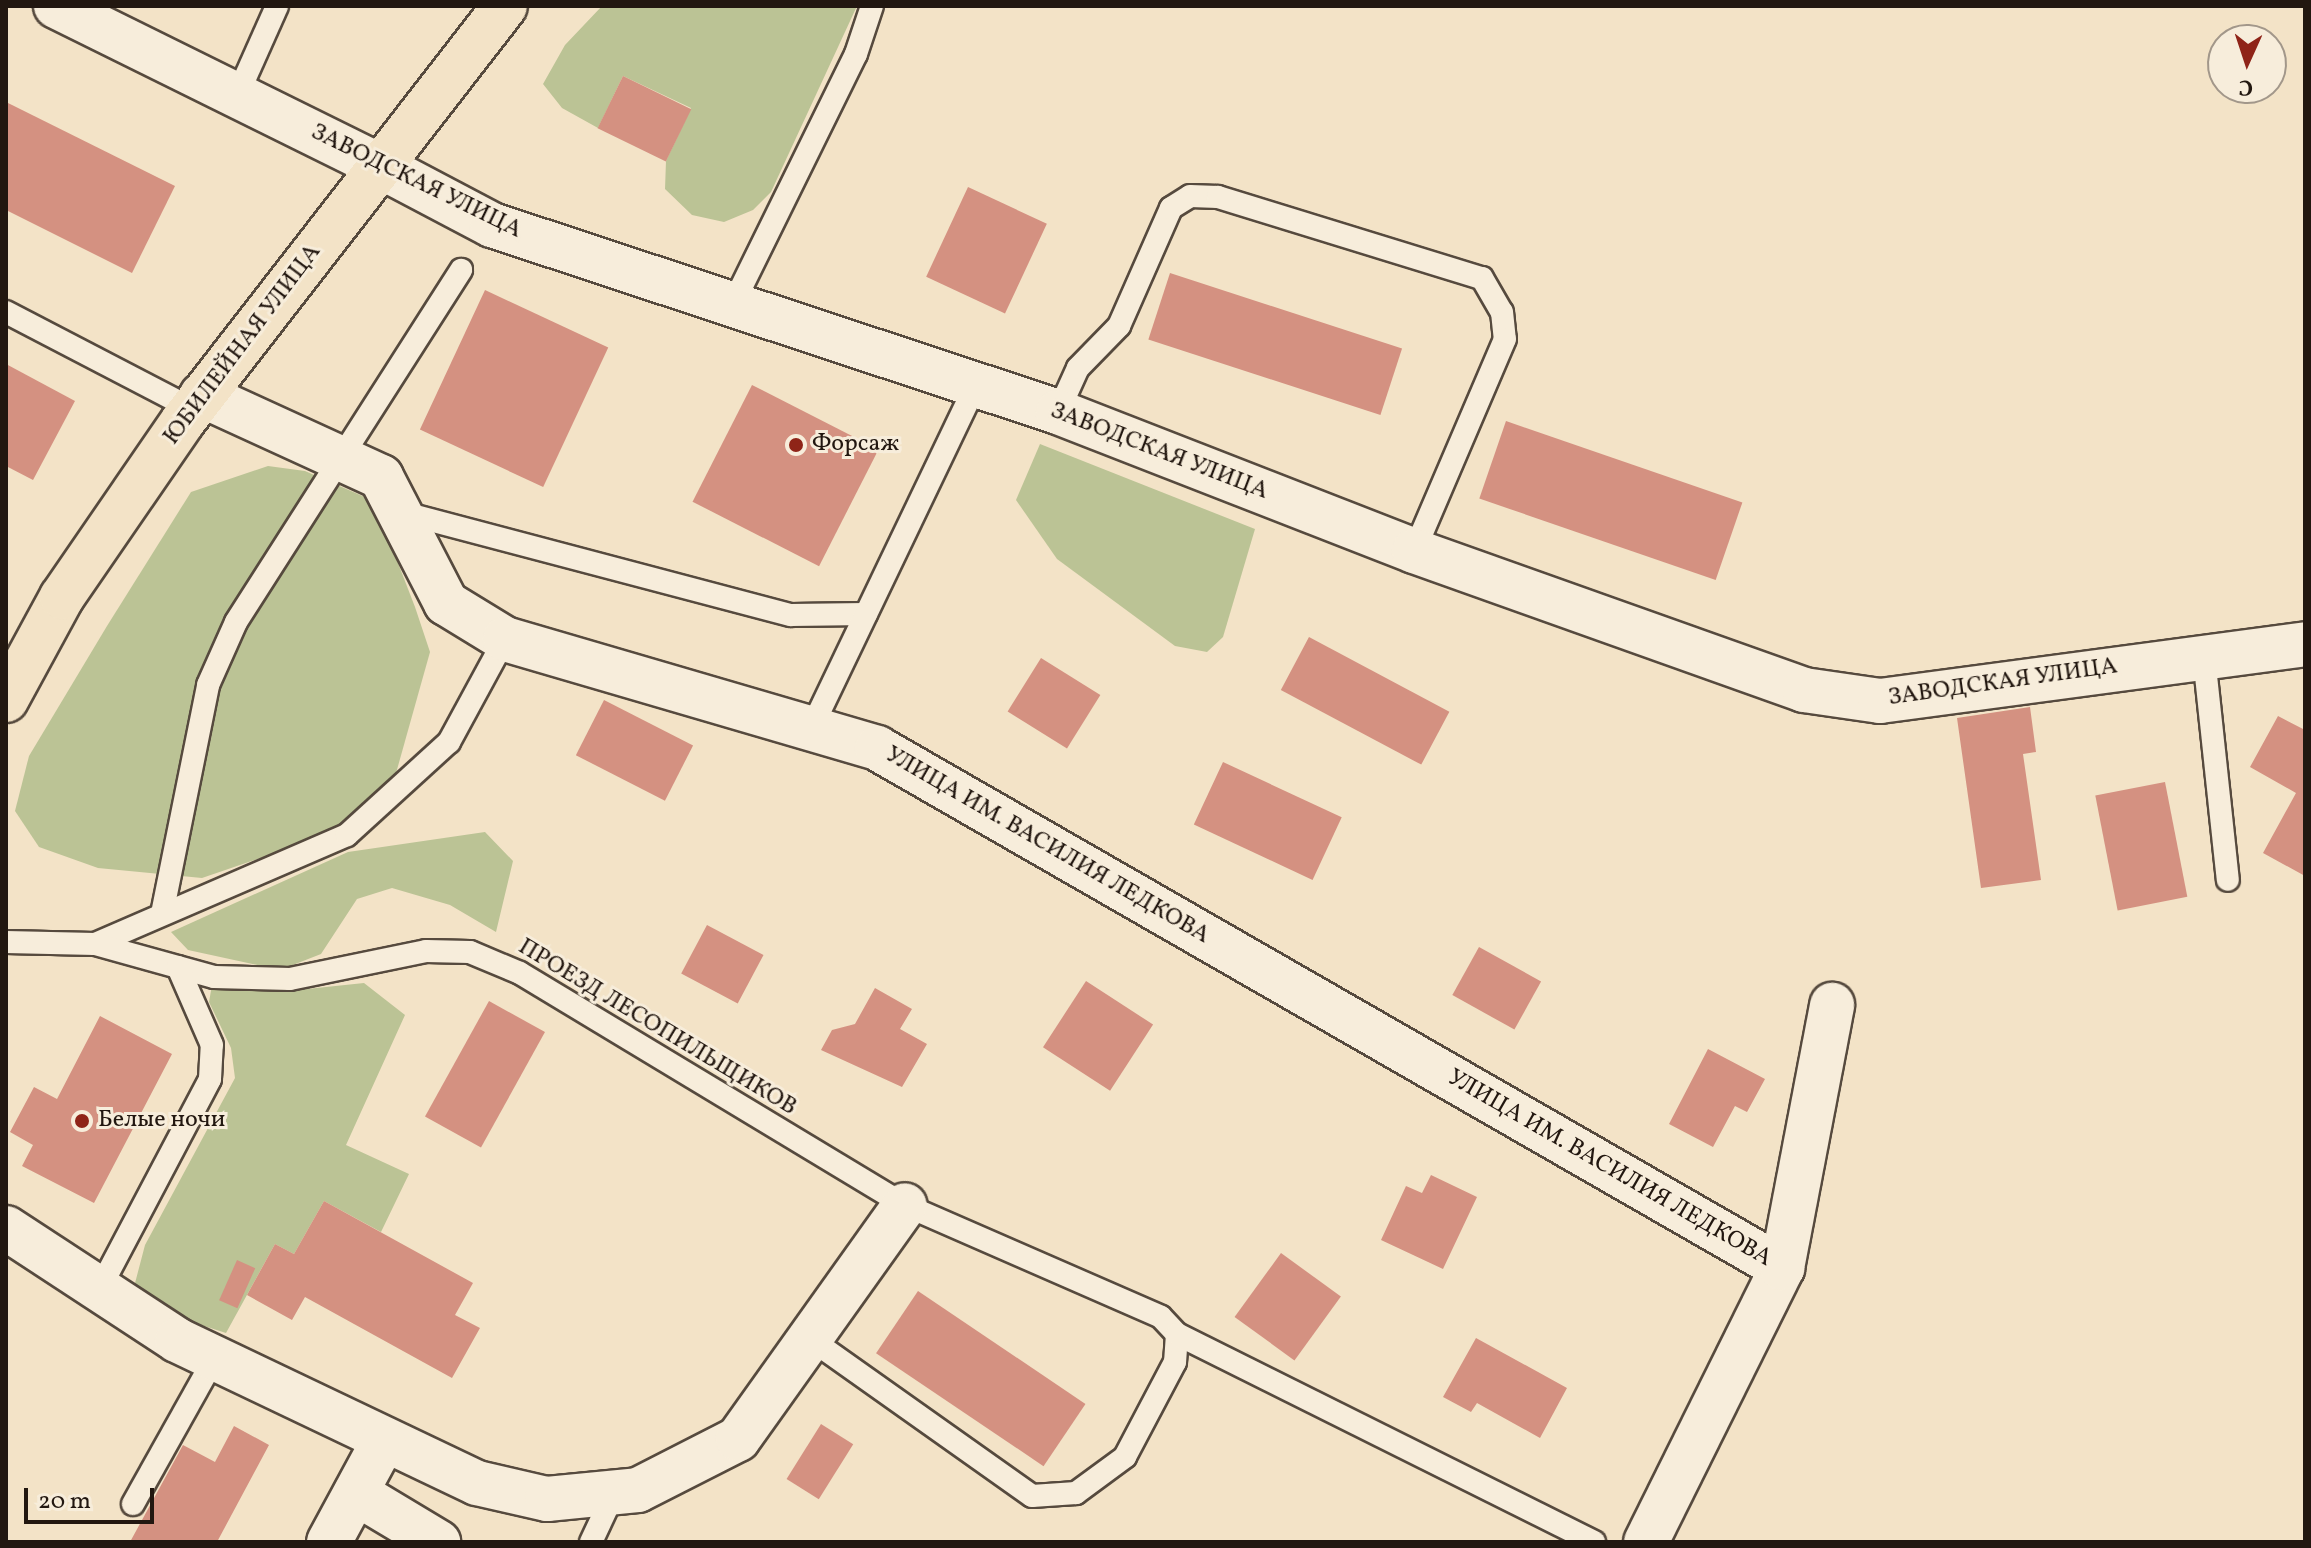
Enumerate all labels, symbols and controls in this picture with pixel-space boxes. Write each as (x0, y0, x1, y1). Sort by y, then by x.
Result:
north arrow (2207, 24, 2287, 104)
text: С (2238, 71, 2254, 102)
street label: ЗАВОДСКАЯ УЛИЦА (306, 118, 526, 246)
street label: ЮБИЛЕЙНАЯ УЛИЦА (158, 239, 328, 451)
street label: ЗАВОДСКАЯ УЛИЦА (1046, 397, 1272, 507)
place label: Форсаж (812, 431, 899, 459)
marker: Форсаж (787, 436, 805, 454)
street label: ЗАВОДСКАЯ УЛИЦА (1887, 653, 2119, 713)
street label: УЛИЦА ИМ. ВАСИЛИЯ ЛЕДКОВА (880, 741, 1214, 951)
street label: ПРОЕЗД ЛЕСОПИЛЬЩИКОВ (512, 933, 802, 1123)
street label: УЛИЦА ИМ. ВАСИЛИЯ ЛЕДКОВА (1442, 1064, 1776, 1274)
place label: Белые ночи (98, 1107, 225, 1135)
marker: Белые ночи (73, 1112, 91, 1130)
scale bar (28, 1472, 158, 1522)
text: 20 m (38, 1485, 91, 1519)

